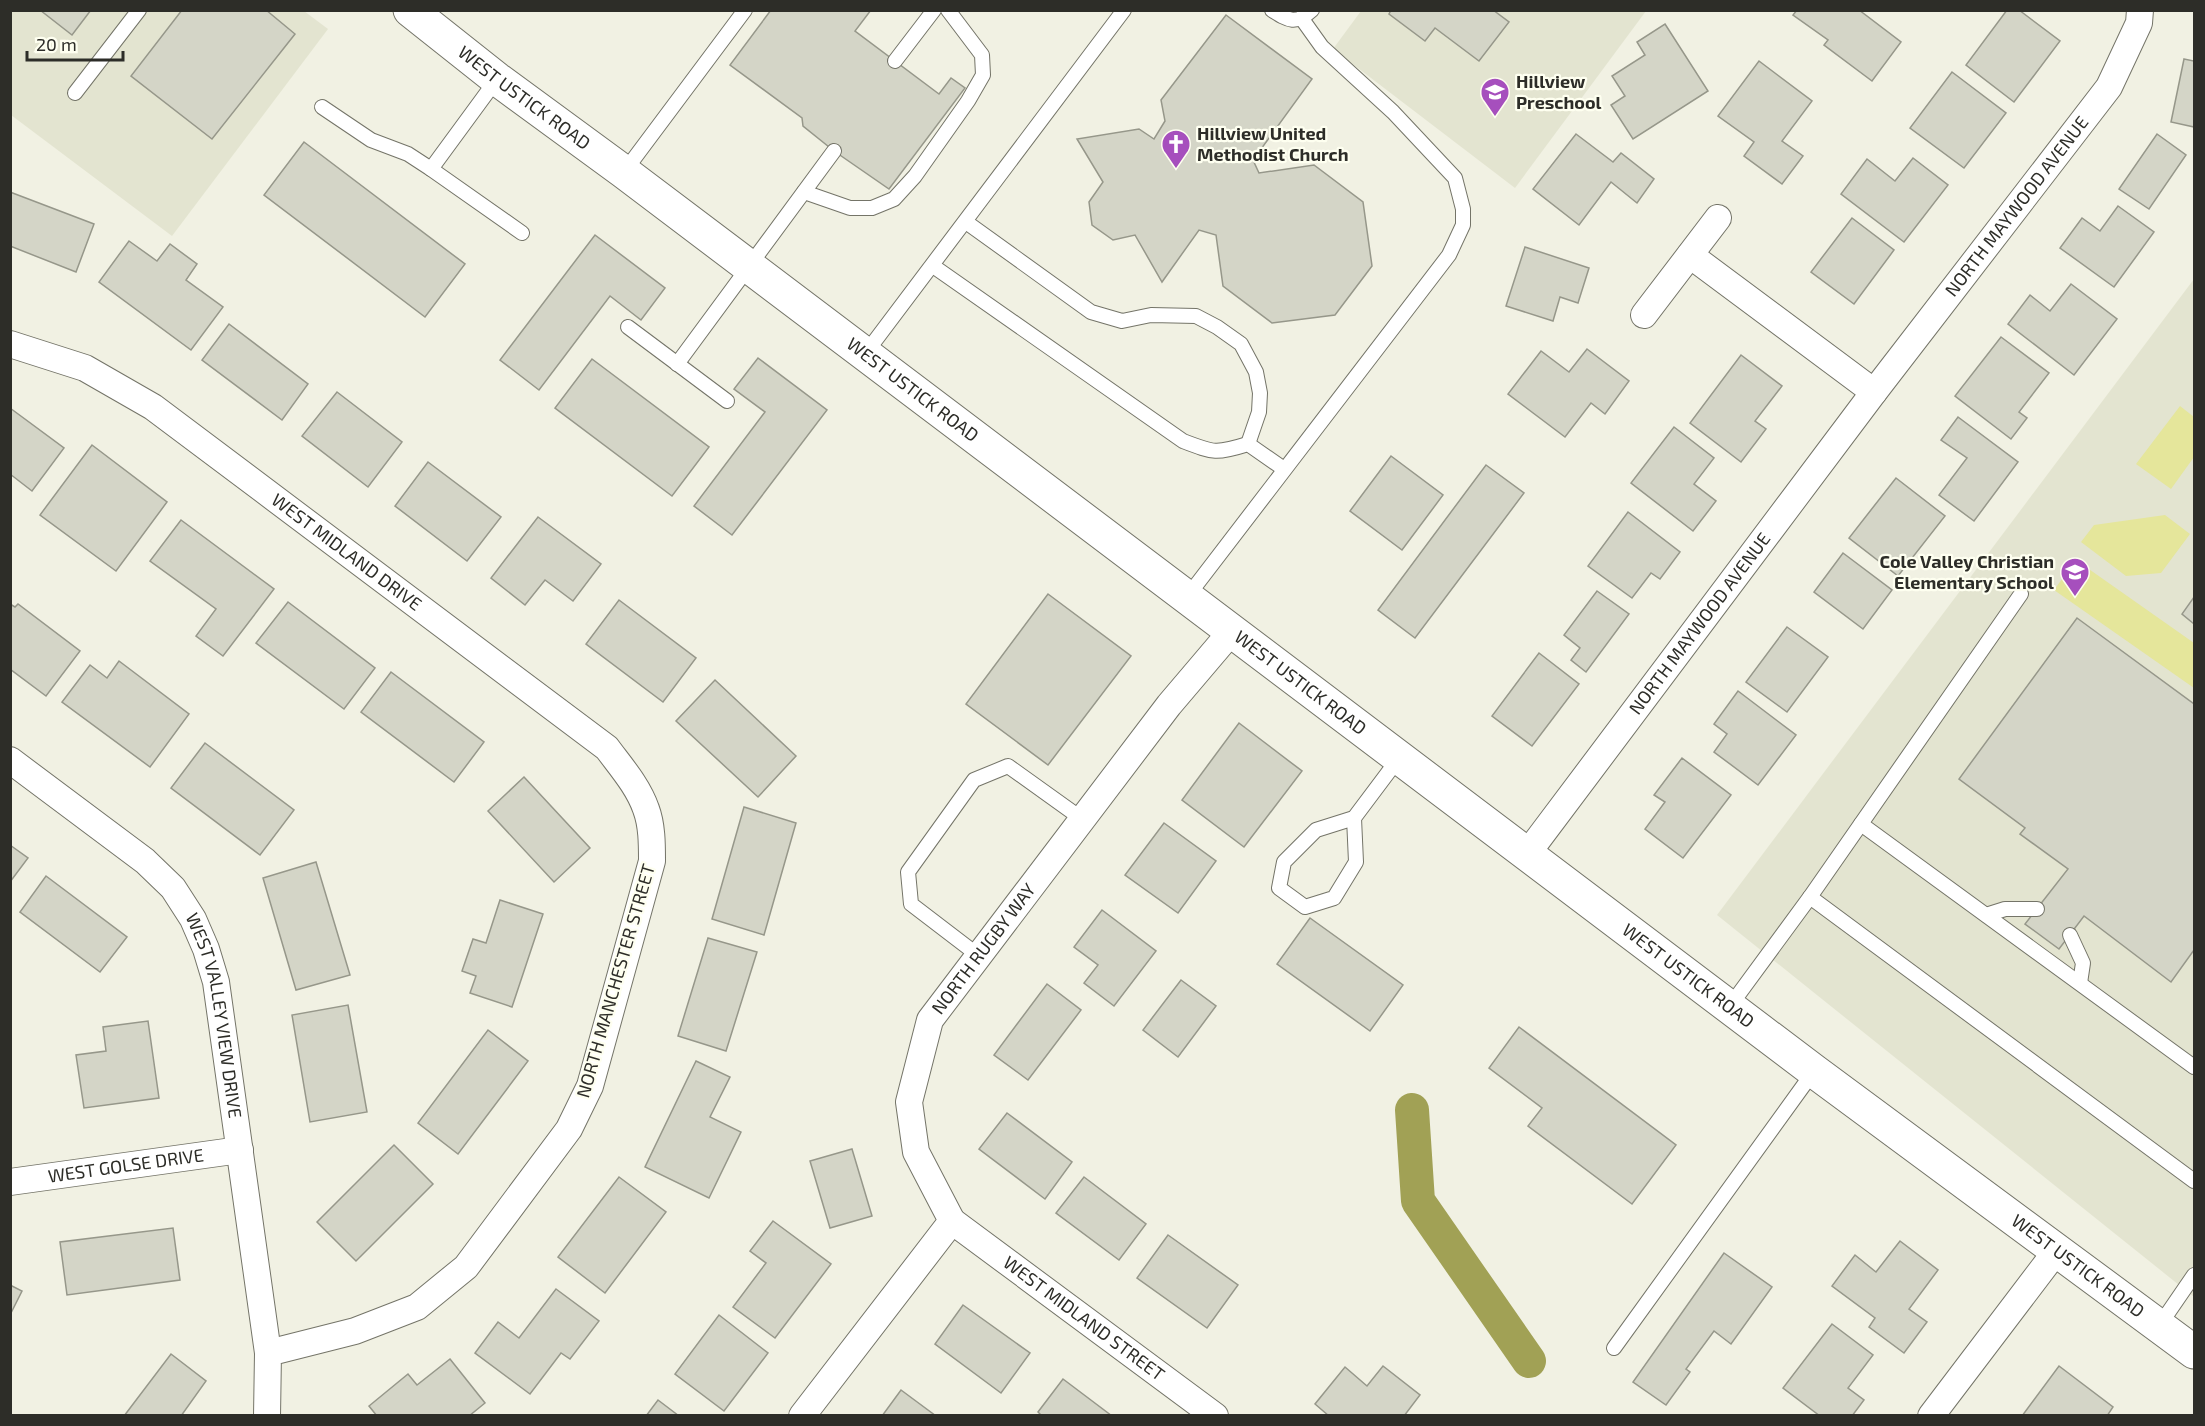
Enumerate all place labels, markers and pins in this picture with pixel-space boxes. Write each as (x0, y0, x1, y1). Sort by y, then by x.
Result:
place label: Hillview Preschool (1516, 70, 1602, 113)
school or university icon: Hillview Preschool (1479, 76, 1511, 118)
place label: Hillview United Methodist Church (1197, 122, 1349, 165)
church icon: Hillview United Methodist Church (1160, 128, 1192, 170)
place label: Cole Valley Christian Elementary School (1879, 550, 2054, 593)
school or university icon: Cole Valley Christian Elementary School (2059, 556, 2091, 598)

